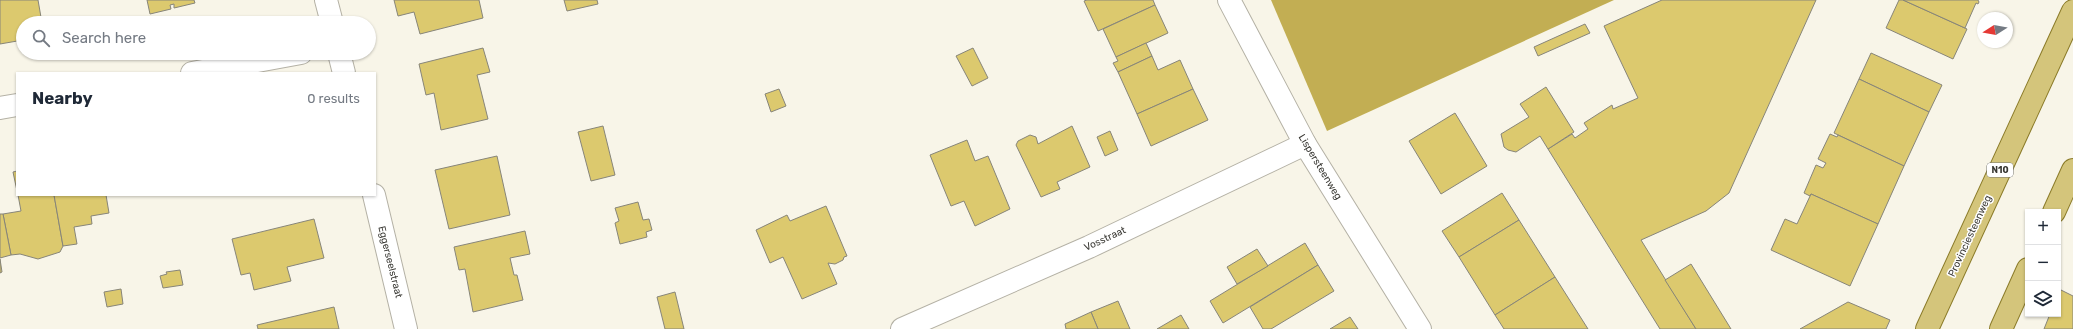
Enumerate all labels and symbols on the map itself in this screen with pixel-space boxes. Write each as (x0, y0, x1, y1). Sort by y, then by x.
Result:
north arrow (1977, 12, 2013, 48)
street label: Lispersteenweg (1296, 132, 1344, 202)
road number: N10 (1987, 163, 2013, 177)
street label: Provinciesteenweg (1946, 193, 1994, 279)
street label: Vosstraat (1082, 224, 1128, 254)
street label: Eggerseelstraat (375, 225, 405, 299)

